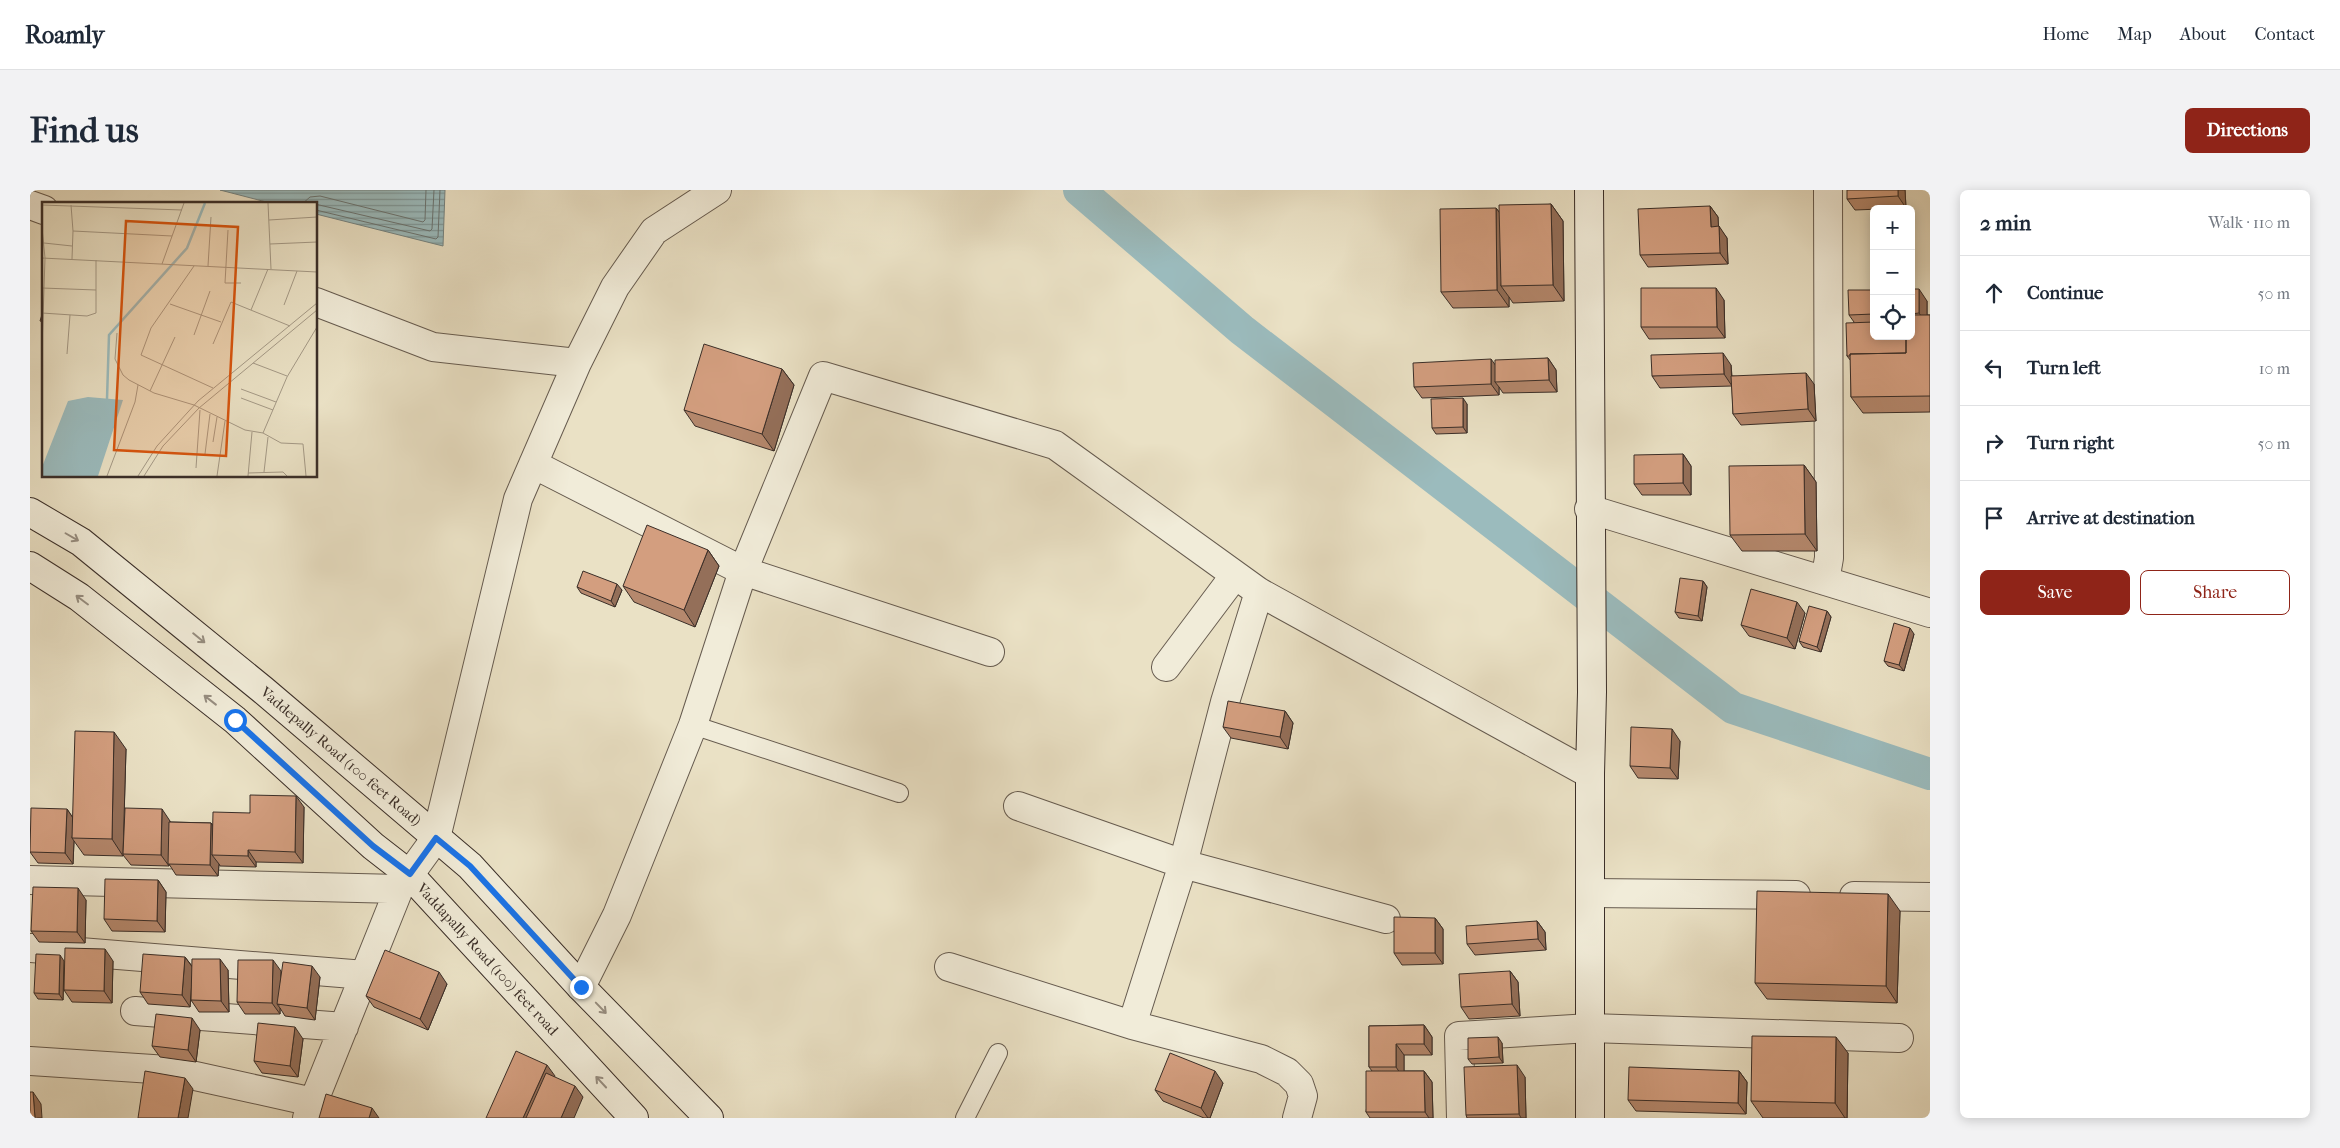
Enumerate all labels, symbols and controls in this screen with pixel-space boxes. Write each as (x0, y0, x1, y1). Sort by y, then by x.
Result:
text: Roamly (25, 21, 104, 49)
text: Home (2042, 24, 2089, 45)
text: Map (2117, 24, 2152, 45)
text: About (2180, 24, 2226, 45)
text: Contact (2254, 24, 2315, 45)
button: Directions (2185, 108, 2310, 153)
text: Find us (30, 110, 139, 151)
inset map (42, 202, 318, 478)
map controls (1870, 205, 1915, 340)
button: + (1870, 205, 1915, 250)
text: 2 min (1980, 211, 2031, 235)
text: Walk · 110 m (2208, 213, 2290, 232)
button: − (1870, 250, 1915, 295)
icon: ahead (1980, 279, 2008, 307)
text: Continue (2027, 282, 2103, 304)
text: 50 m (2258, 284, 2290, 303)
button: locate (1870, 295, 1915, 340)
icon: left (1980, 354, 2008, 382)
text: Turn left (2027, 357, 2101, 379)
text: 10 m (2259, 359, 2290, 378)
icon: right (1980, 429, 2008, 457)
text: Turn right (2027, 432, 2114, 454)
text: 50 m (2258, 434, 2290, 453)
icon: arrive (1980, 504, 2008, 532)
text: Arrive at destination (2027, 507, 2195, 529)
one-way arrow (64, 533, 79, 542)
button: Save (1980, 570, 2130, 615)
button: Share (2140, 570, 2290, 615)
one-way arrow (75, 595, 89, 605)
one-way arrow (192, 632, 205, 643)
street label: Vaddepally Road (100 feet Road) (256, 682, 425, 830)
one-way arrow (204, 695, 217, 706)
route start (224, 709, 247, 732)
street label: Vaddapally Road (100) feet road (412, 879, 563, 1040)
route end (570, 976, 593, 999)
one-way arrow (595, 1002, 607, 1014)
one-way arrow (595, 1076, 607, 1089)

